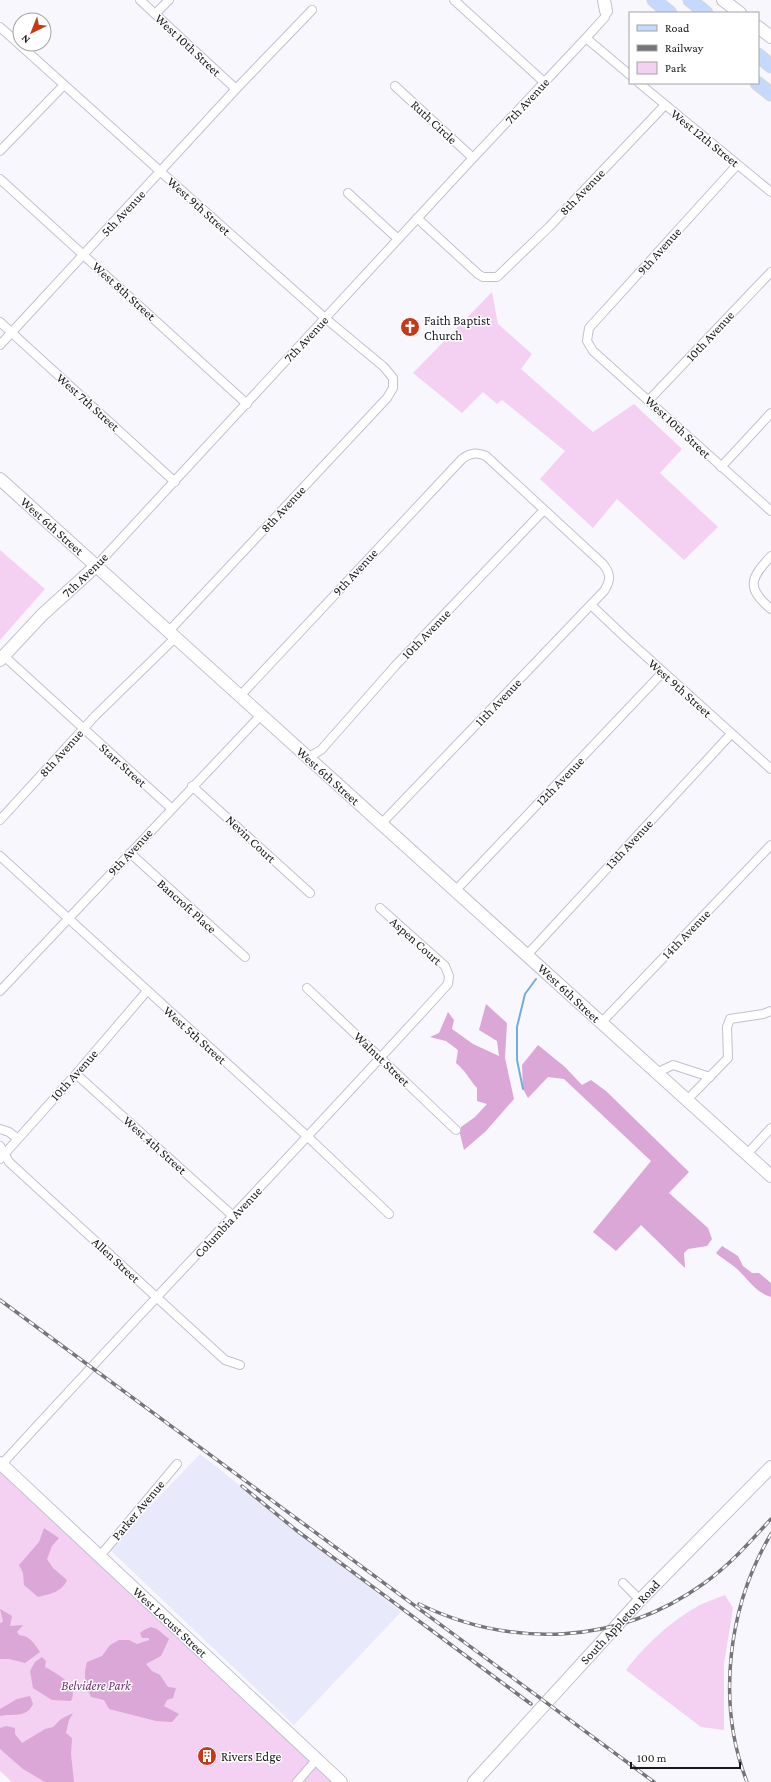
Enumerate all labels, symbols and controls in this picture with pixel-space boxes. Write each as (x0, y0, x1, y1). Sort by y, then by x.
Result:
street label: West 10th Street (152, 11, 225, 80)
north arrow (12, 12, 52, 52)
legend (629, 12, 759, 84)
text: Road (665, 21, 690, 35)
text: N (18, 32, 32, 46)
text: Railway (665, 41, 704, 55)
text: Park (665, 61, 687, 75)
street label: 7th Avenue (502, 74, 552, 127)
street label: Ruth Circle (408, 97, 460, 147)
street label: West 12th Street (668, 106, 743, 171)
street label: 8th Avenue (556, 165, 608, 218)
street label: West 9th Street (164, 174, 234, 239)
street label: 5th Avenue (98, 186, 148, 239)
street label: 9th Avenue (634, 224, 684, 278)
street label: West 8th Street (89, 259, 159, 324)
street label: 10th Avenue (683, 307, 737, 364)
street label: 7th Avenue (281, 312, 331, 365)
place label: Faith Baptist Church (424, 313, 491, 343)
church icon: Faith Baptist Church (399, 316, 421, 338)
street label: West 7th Street (54, 370, 123, 434)
street label: West 10th Street (642, 393, 715, 462)
street label: 8th Avenue (257, 482, 309, 536)
street label: West 6th Street (17, 494, 87, 559)
street label: 9th Avenue (330, 545, 381, 599)
street label: 7th Avenue (59, 549, 111, 601)
street label: 10th Avenue (398, 606, 454, 662)
street label: West 9th Street (645, 656, 715, 721)
street label: 11th Avenue (472, 675, 525, 729)
street label: 8th Avenue (36, 726, 86, 780)
street label: Starr Street (96, 740, 150, 791)
street label: West 6th Street (293, 744, 363, 809)
street label: 12th Avenue (533, 753, 587, 809)
street label: Nevin Court (223, 812, 280, 866)
street label: 13th Avenue (602, 816, 656, 872)
street label: 9th Avenue (105, 825, 156, 879)
street label: Bancroft Place (155, 876, 220, 936)
street label: 14th Avenue (659, 906, 713, 962)
street label: Aspen Court (387, 914, 445, 969)
street label: West 6th Street (535, 960, 604, 1026)
street label: West 5th Street (161, 1003, 230, 1068)
street label: Walnut Street (351, 1029, 414, 1090)
street label: 10th Avenue (47, 1046, 101, 1104)
street label: West 4th Street (120, 1113, 190, 1178)
street label: Columbia Avenue (191, 1183, 265, 1261)
street label: Allen Street (89, 1234, 143, 1286)
street label: Parker Avenue (108, 1477, 168, 1543)
street label: South Appleton Road (577, 1577, 663, 1667)
street label: West Locust Street (130, 1584, 211, 1661)
park label: Belvidere Park (61, 1678, 132, 1693)
scale bar (631, 1744, 740, 1770)
building icon: Rivers Edge (196, 1745, 218, 1767)
place label: Rivers Edge (221, 1749, 281, 1764)
text: 100 m (637, 1751, 667, 1765)

